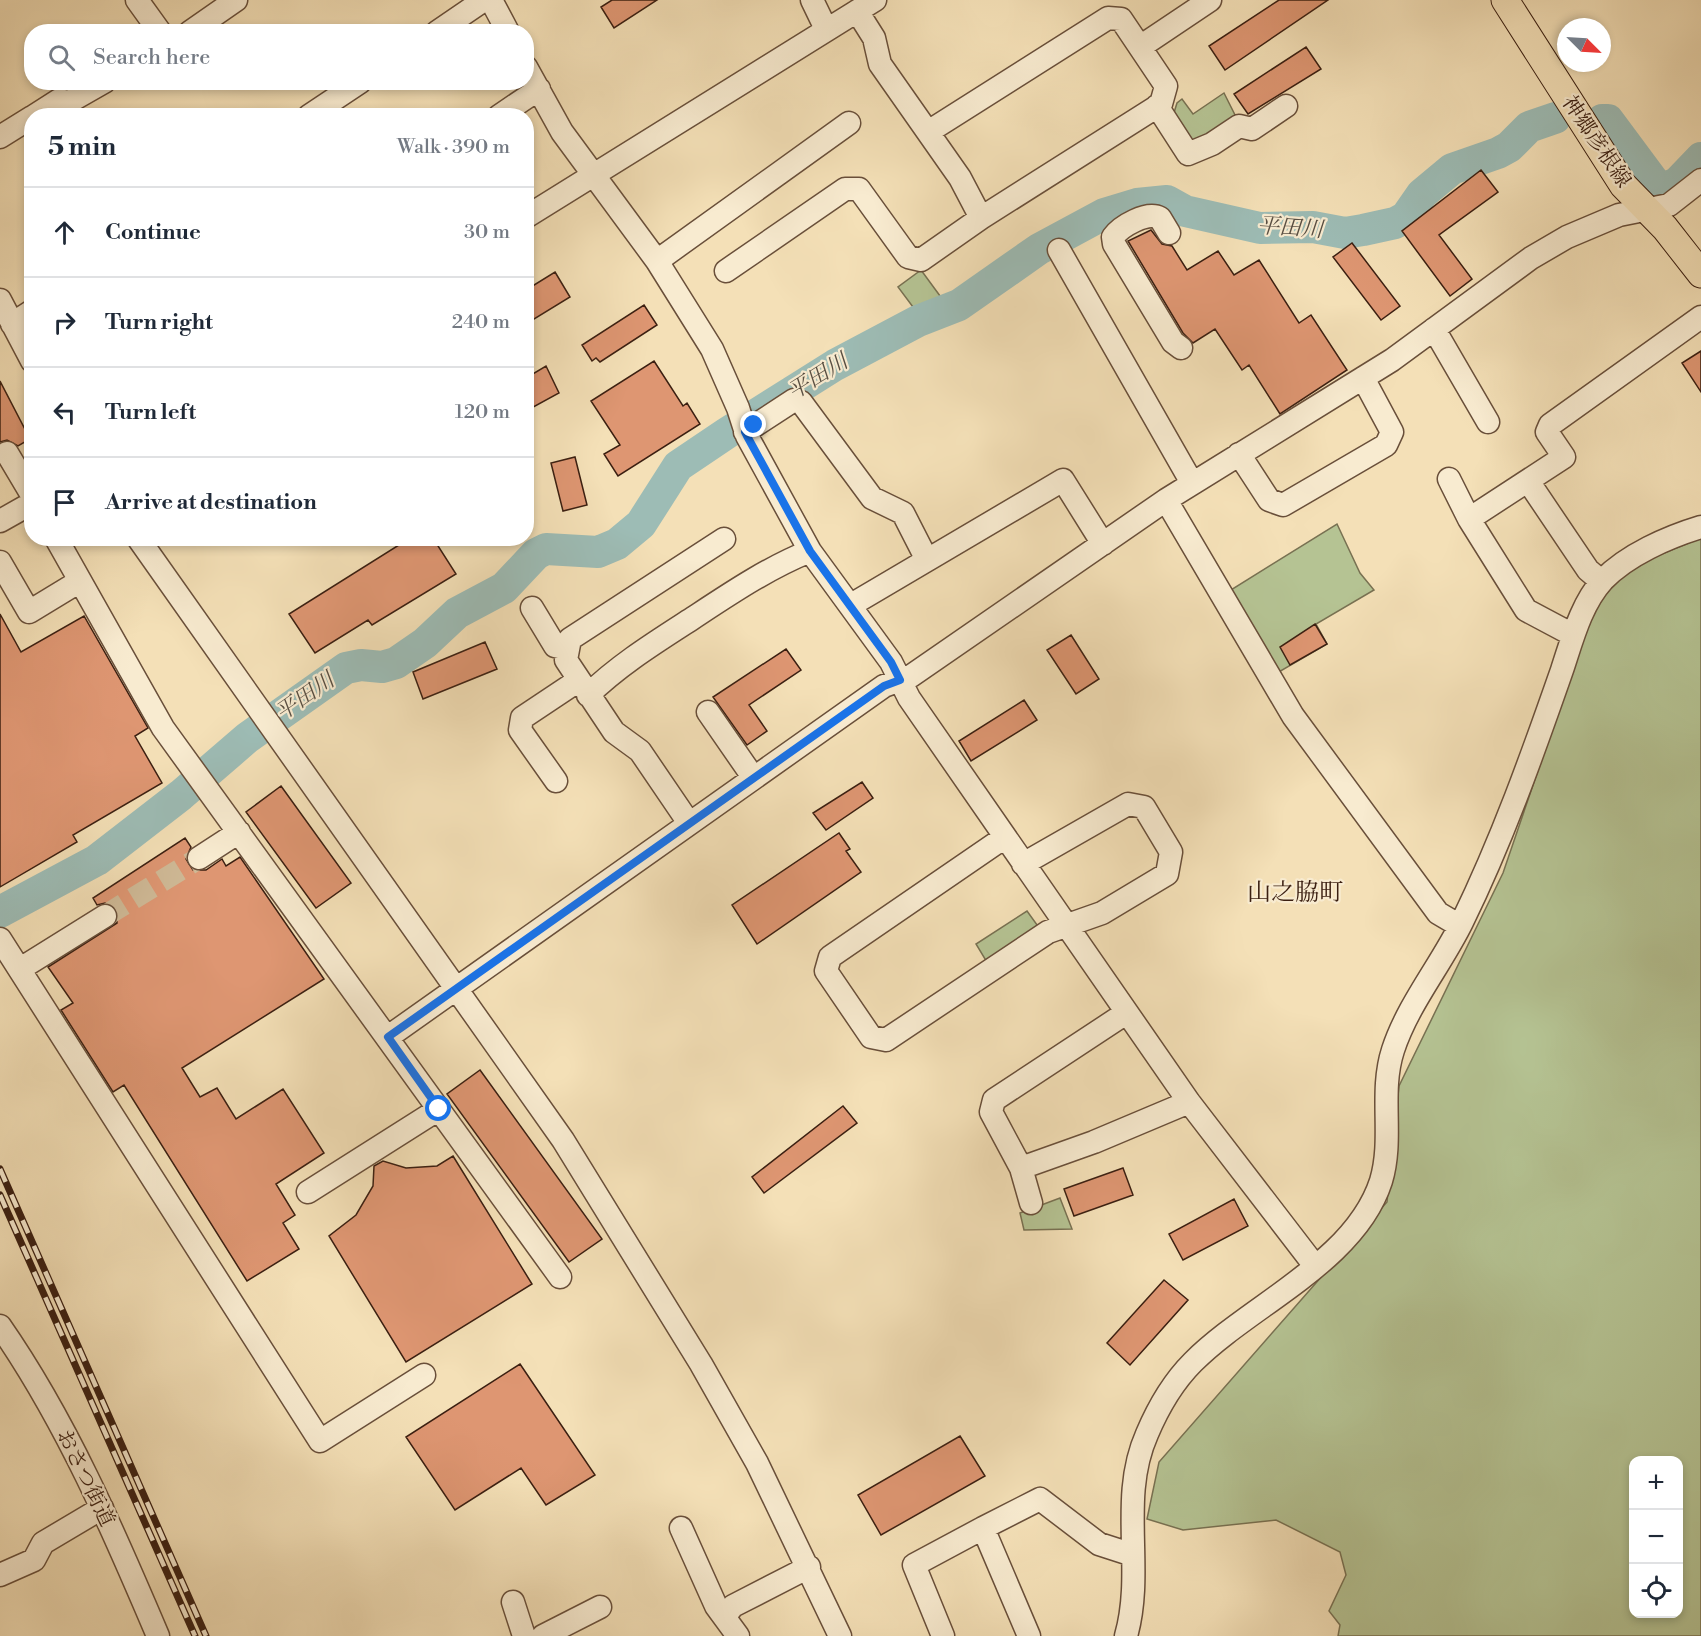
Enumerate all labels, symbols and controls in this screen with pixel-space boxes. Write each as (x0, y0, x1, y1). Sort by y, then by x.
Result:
north arrow (1557, 18, 1611, 72)
search box (24, 24, 534, 90)
icon: search (45, 41, 78, 74)
text: Search here (93, 44, 210, 71)
street label: 神郷彦根線 (1556, 91, 1636, 193)
text: 5 min (48, 131, 116, 163)
text: Walk · 390 m (397, 135, 510, 160)
water label: 平田川 (1256, 212, 1326, 244)
icon: ahead (48, 216, 81, 249)
text: Continue (105, 219, 201, 246)
text: 30 m (464, 220, 510, 245)
icon: right (48, 306, 81, 339)
text: Turn right (105, 309, 213, 336)
text: 240 m (452, 310, 510, 335)
water label: 平田川 (783, 347, 855, 406)
icon: left (48, 396, 81, 429)
text: Turn left (105, 399, 196, 426)
text: 120 m (455, 400, 510, 425)
route end (740, 411, 766, 437)
icon: arrive (48, 486, 81, 519)
text: Arrive at destination (105, 489, 317, 516)
water label: 平田川 (270, 666, 341, 727)
district label: 山之脇町 (1247, 878, 1343, 908)
route start (425, 1095, 451, 1121)
street label: おさつ街道 (50, 1425, 120, 1531)
map controls (1629, 1456, 1683, 1618)
button: + (1629, 1456, 1683, 1510)
button: − (1629, 1510, 1683, 1564)
button: locate (1629, 1564, 1683, 1618)

